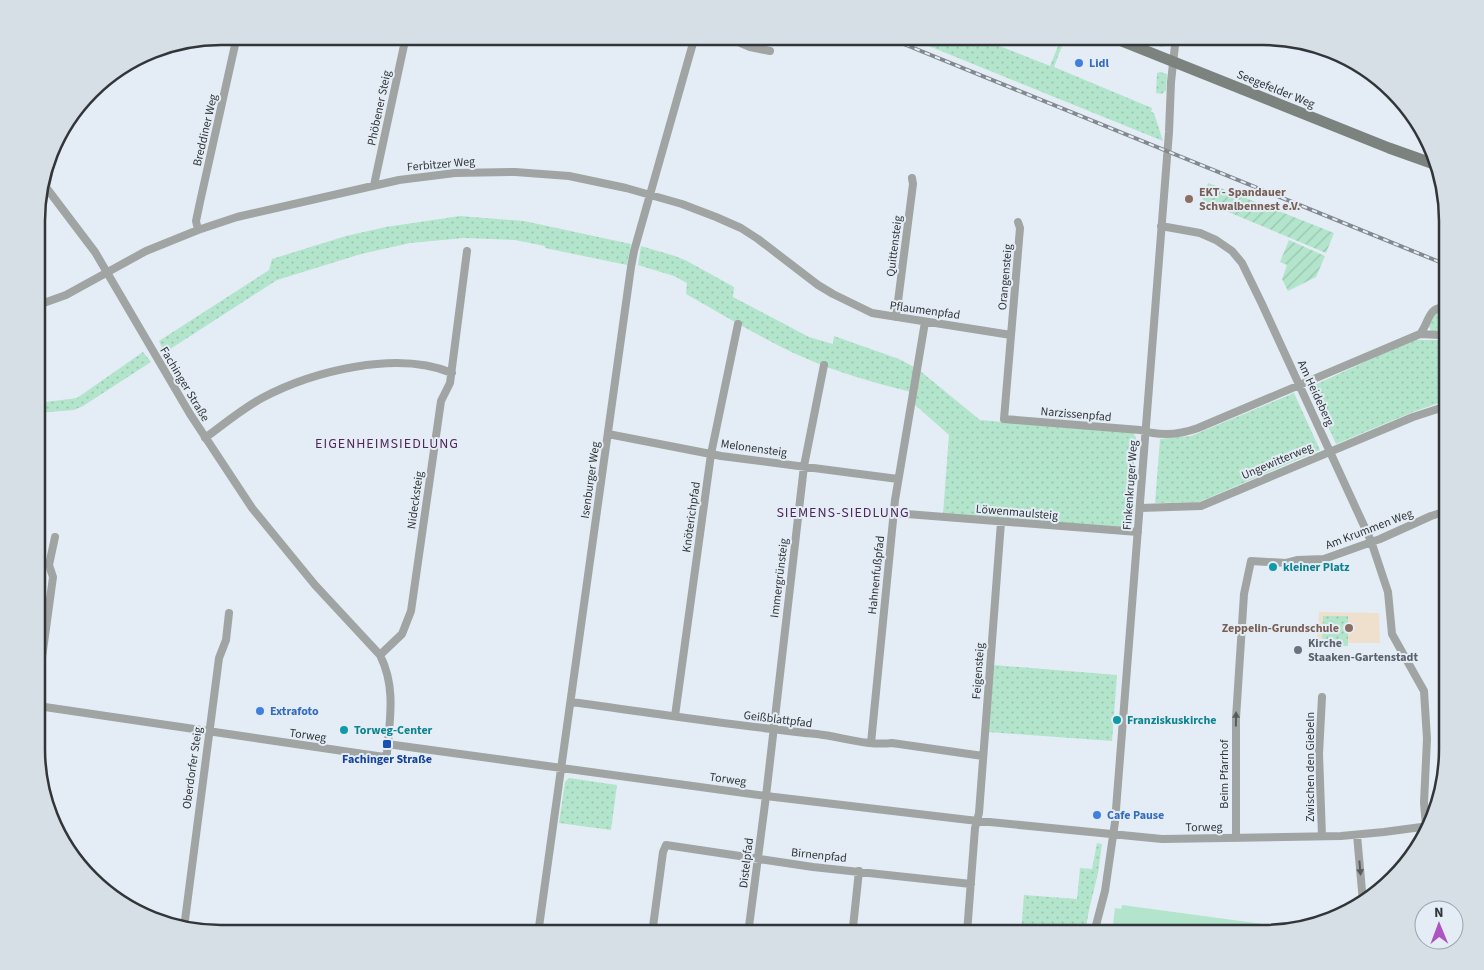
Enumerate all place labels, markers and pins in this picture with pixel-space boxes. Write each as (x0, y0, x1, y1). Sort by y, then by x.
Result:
place label: Lidl (1089, 55, 1109, 72)
marker: Lidl (1073, 57, 1085, 69)
place label: EKT - Spandauer Schwalbennest e.V. (1199, 184, 1300, 215)
marker: EKT - Spandauer Schwalbennest e.V. (1183, 193, 1195, 205)
place label: kleiner Platz (1283, 559, 1350, 576)
marker: kleiner Platz (1267, 561, 1279, 573)
place label: Zeppelin-Grundschule (1222, 620, 1339, 637)
marker: Zeppelin-Grundschule (1343, 622, 1355, 634)
place label: Kirche Staaken-Gartenstadt (1308, 635, 1418, 666)
marker: Kirche Staaken-Gartenstadt (1292, 644, 1304, 656)
place label: Extrafoto (270, 703, 319, 720)
marker: Extrafoto (254, 705, 266, 717)
place label: Franziskuskirche (1127, 712, 1217, 729)
marker: Franziskuskirche (1111, 714, 1123, 726)
place label: Torweg-Center (354, 722, 433, 739)
marker: Torweg-Center (338, 724, 350, 736)
marker: Fachinger Straße (381, 738, 393, 750)
place label: Fachinger Straße (342, 751, 432, 768)
place label: Cafe Pause (1107, 807, 1164, 824)
marker: Cafe Pause (1091, 809, 1103, 821)

